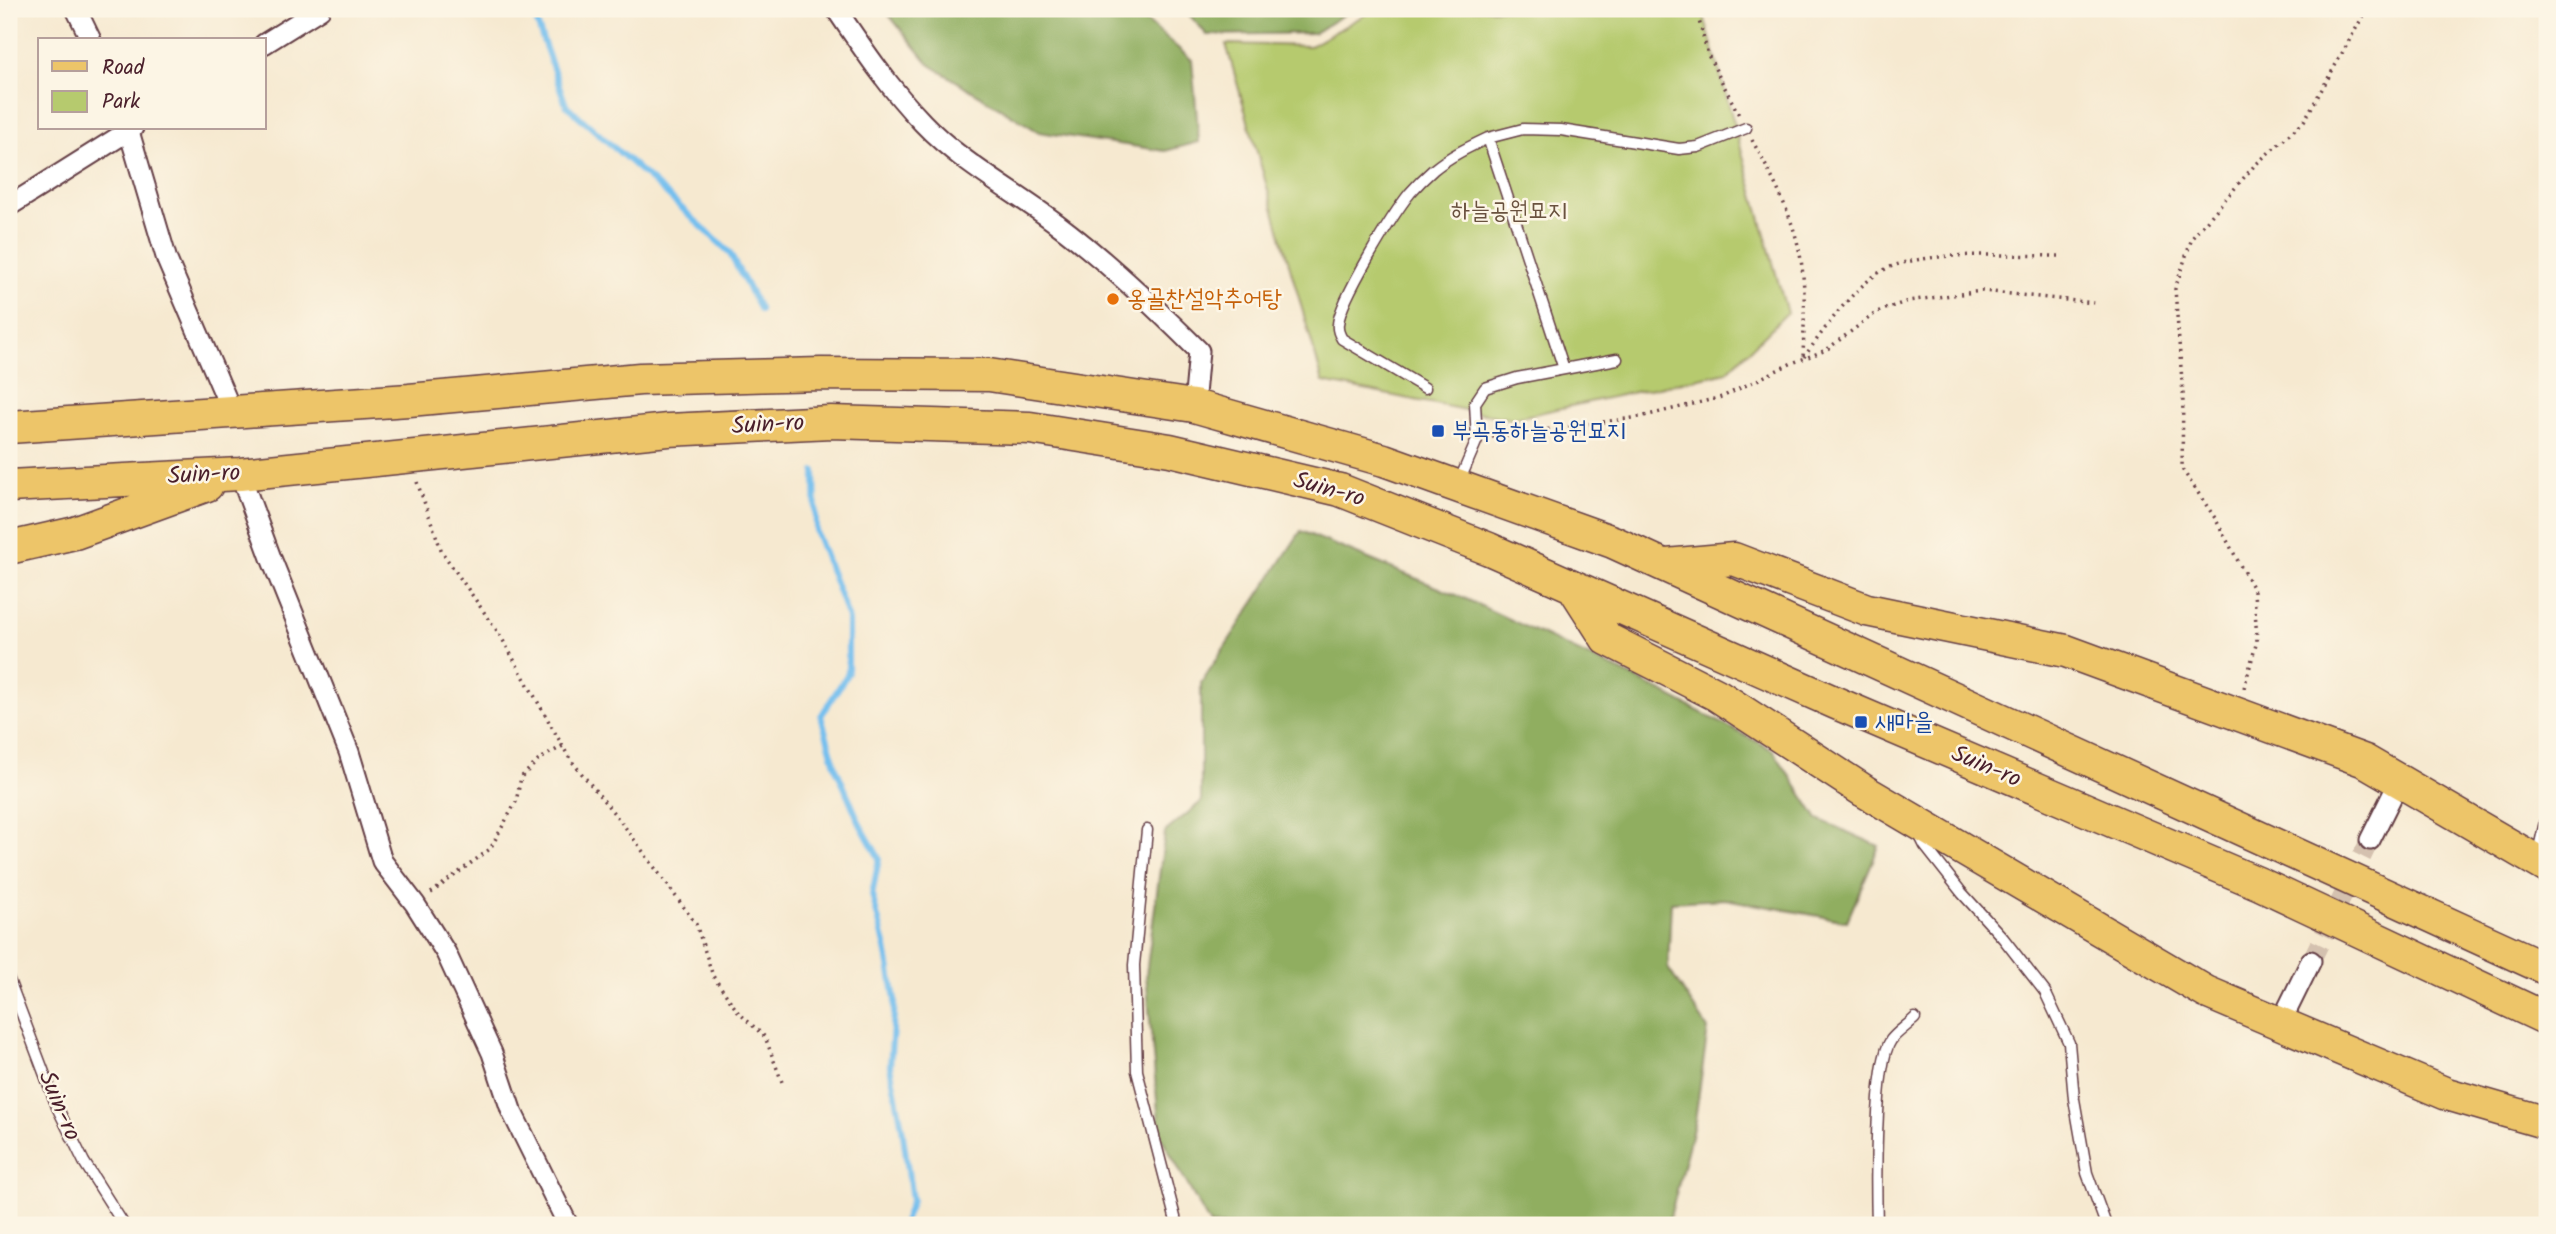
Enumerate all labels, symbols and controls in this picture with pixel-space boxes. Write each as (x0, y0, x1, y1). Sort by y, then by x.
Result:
legend (38, 38, 266, 130)
text: Road (102, 52, 145, 85)
text: Park (102, 86, 140, 119)
park label: 하늘공원묘지 (1451, 192, 1567, 231)
place label: 옹골찬설악추어탕 (1127, 280, 1282, 319)
marker: 옹골찬설악추어탕 (1105, 291, 1121, 307)
street label: Suin-ro (731, 404, 805, 446)
place label: 부곡동하늘공원묘지 (1452, 412, 1626, 451)
marker: 부곡동하늘공원묘지 (1430, 423, 1446, 439)
street label: Suin-ro (167, 454, 241, 496)
street label: Suin-ro (1289, 461, 1369, 519)
place label: 새마을 (1875, 703, 1933, 742)
marker: 새마을 (1853, 714, 1869, 730)
street label: Suin-ro (1945, 735, 2027, 799)
street label: Suin-ro (27, 1065, 91, 1147)

